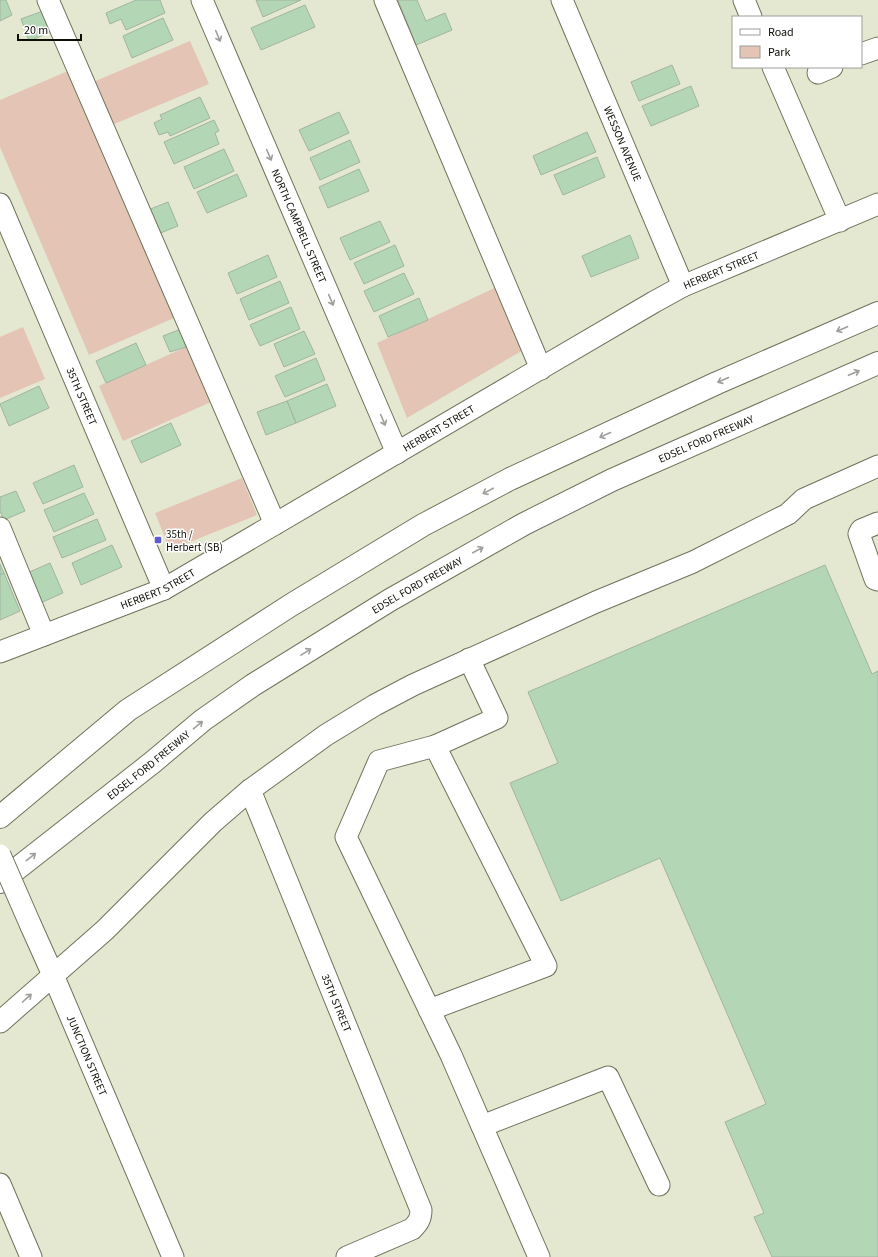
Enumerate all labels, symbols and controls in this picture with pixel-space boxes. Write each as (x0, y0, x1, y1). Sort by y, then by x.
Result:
scale bar (18, 16, 81, 42)
legend (732, 16, 862, 68)
text: 20 m (24, 22, 48, 39)
text: Road (768, 24, 794, 41)
one-way arrow (214, 29, 222, 41)
text: Park (768, 44, 790, 61)
street label: WESSON AVENUE (600, 104, 645, 184)
one-way arrow (266, 149, 273, 161)
street label: NORTH CAMPBELL STREET (268, 167, 330, 285)
street label: HERBERT STREET (681, 247, 761, 293)
one-way arrow (328, 294, 336, 306)
one-way arrow (837, 325, 849, 333)
street label: 35TH STREET (63, 365, 101, 428)
one-way arrow (848, 369, 860, 376)
one-way arrow (717, 377, 729, 385)
street label: HERBERT STREET (400, 401, 478, 455)
street label: EDSEL FORD FREEWAY (656, 411, 757, 466)
one-way arrow (380, 413, 387, 425)
one-way arrow (599, 432, 611, 439)
one-way arrow (482, 488, 494, 495)
place label: 35th / Herbert (SB) (166, 527, 223, 555)
marker: 35th / Herbert (SB) (153, 535, 163, 545)
one-way arrow (472, 545, 484, 553)
street label: EDSEL FORD FREEWAY (369, 552, 466, 617)
street label: HERBERT STREET (118, 565, 198, 613)
one-way arrow (300, 647, 312, 655)
one-way arrow (193, 720, 204, 729)
street label: EDSEL FORD FREEWAY (104, 726, 194, 803)
one-way arrow (25, 853, 36, 862)
street label: 35TH STREET (318, 972, 355, 1034)
one-way arrow (21, 994, 32, 1003)
street label: JUNCTION STREET (63, 1013, 111, 1098)

